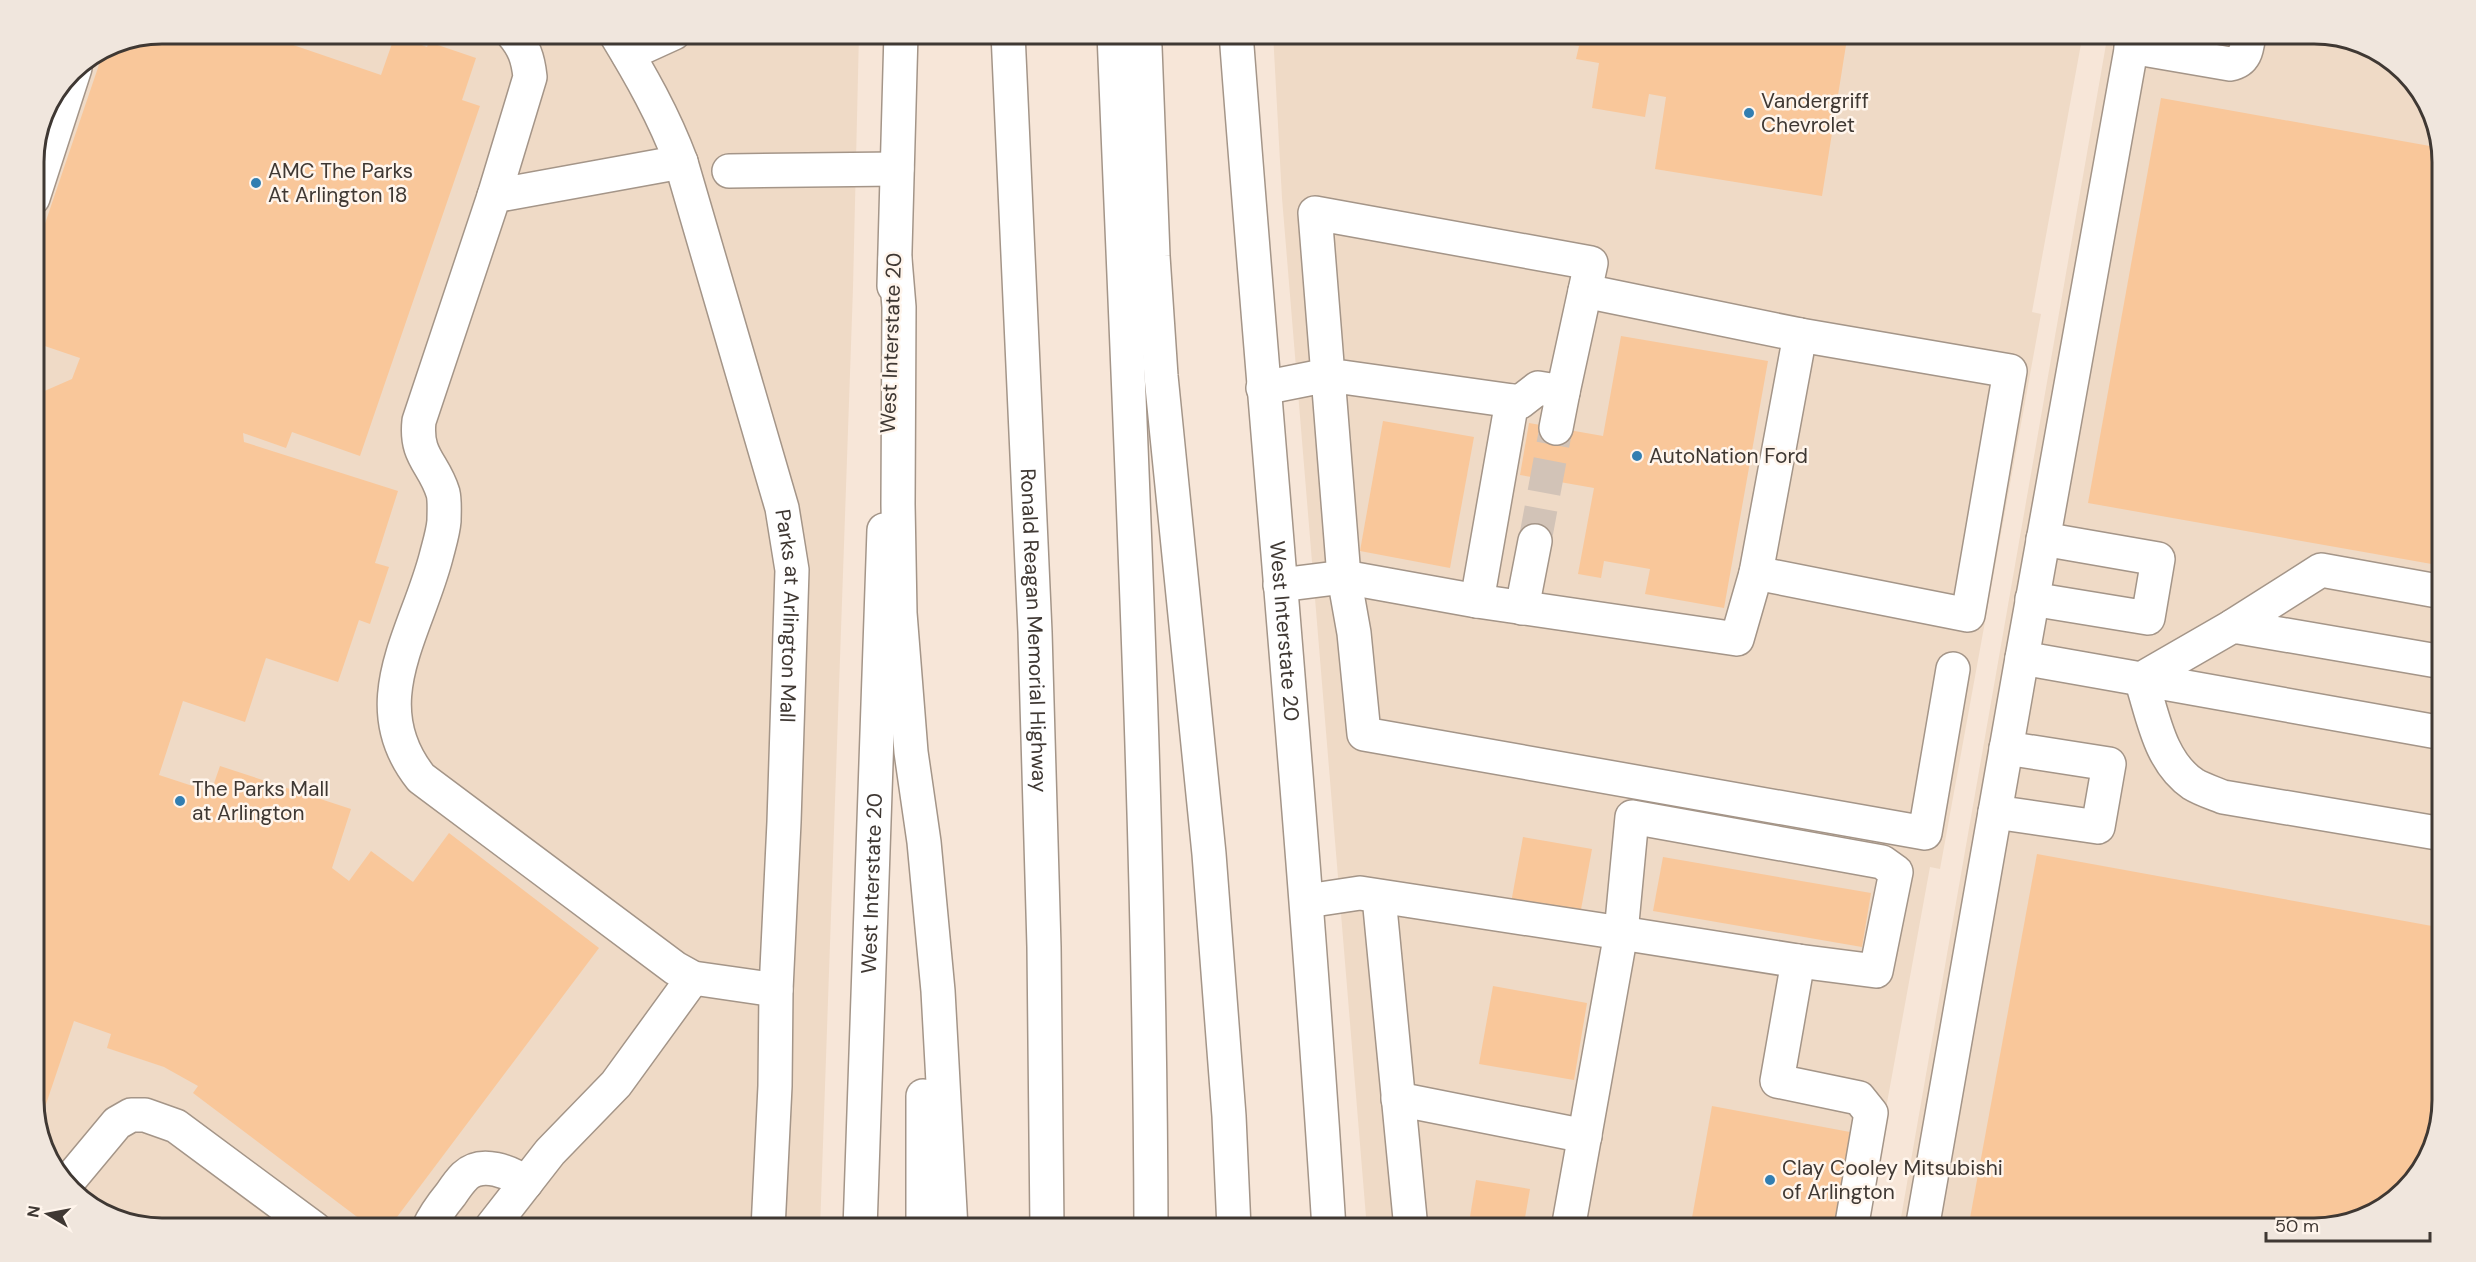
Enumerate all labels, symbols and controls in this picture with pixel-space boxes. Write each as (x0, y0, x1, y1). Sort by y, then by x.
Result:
place label: Vandergriff Chevrolet (1761, 87, 1869, 139)
marker: Vandergriff Chevrolet (1742, 106, 1756, 120)
place label: AMC The Parks At Arlington 18 (268, 157, 413, 209)
marker: AMC The Parks At Arlington 18 (249, 176, 263, 190)
street label: West Interstate 20 (874, 252, 908, 434)
place label: AutoNation Ford (1649, 442, 1808, 470)
marker: AutoNation Ford (1630, 449, 1644, 463)
street label: Ronald Reagan Memorial Highway (1014, 468, 1054, 793)
street label: Parks at Arlington Mall (768, 507, 806, 723)
street label: West Interstate 20 (1263, 540, 1306, 722)
place label: The Parks Mall at Arlington (192, 775, 329, 827)
street label: West Interstate 20 (855, 792, 889, 974)
marker: The Parks Mall at Arlington (173, 794, 187, 808)
place label: Clay Cooley Mitsubishi of Arlington (1782, 1154, 2003, 1206)
marker: Clay Cooley Mitsubishi of Arlington (1763, 1173, 1777, 1187)
north arrow (18, 1184, 78, 1244)
text: N (22, 1204, 45, 1219)
scale bar (2266, 1205, 2430, 1243)
text: 50 m (2275, 1214, 2319, 1238)

